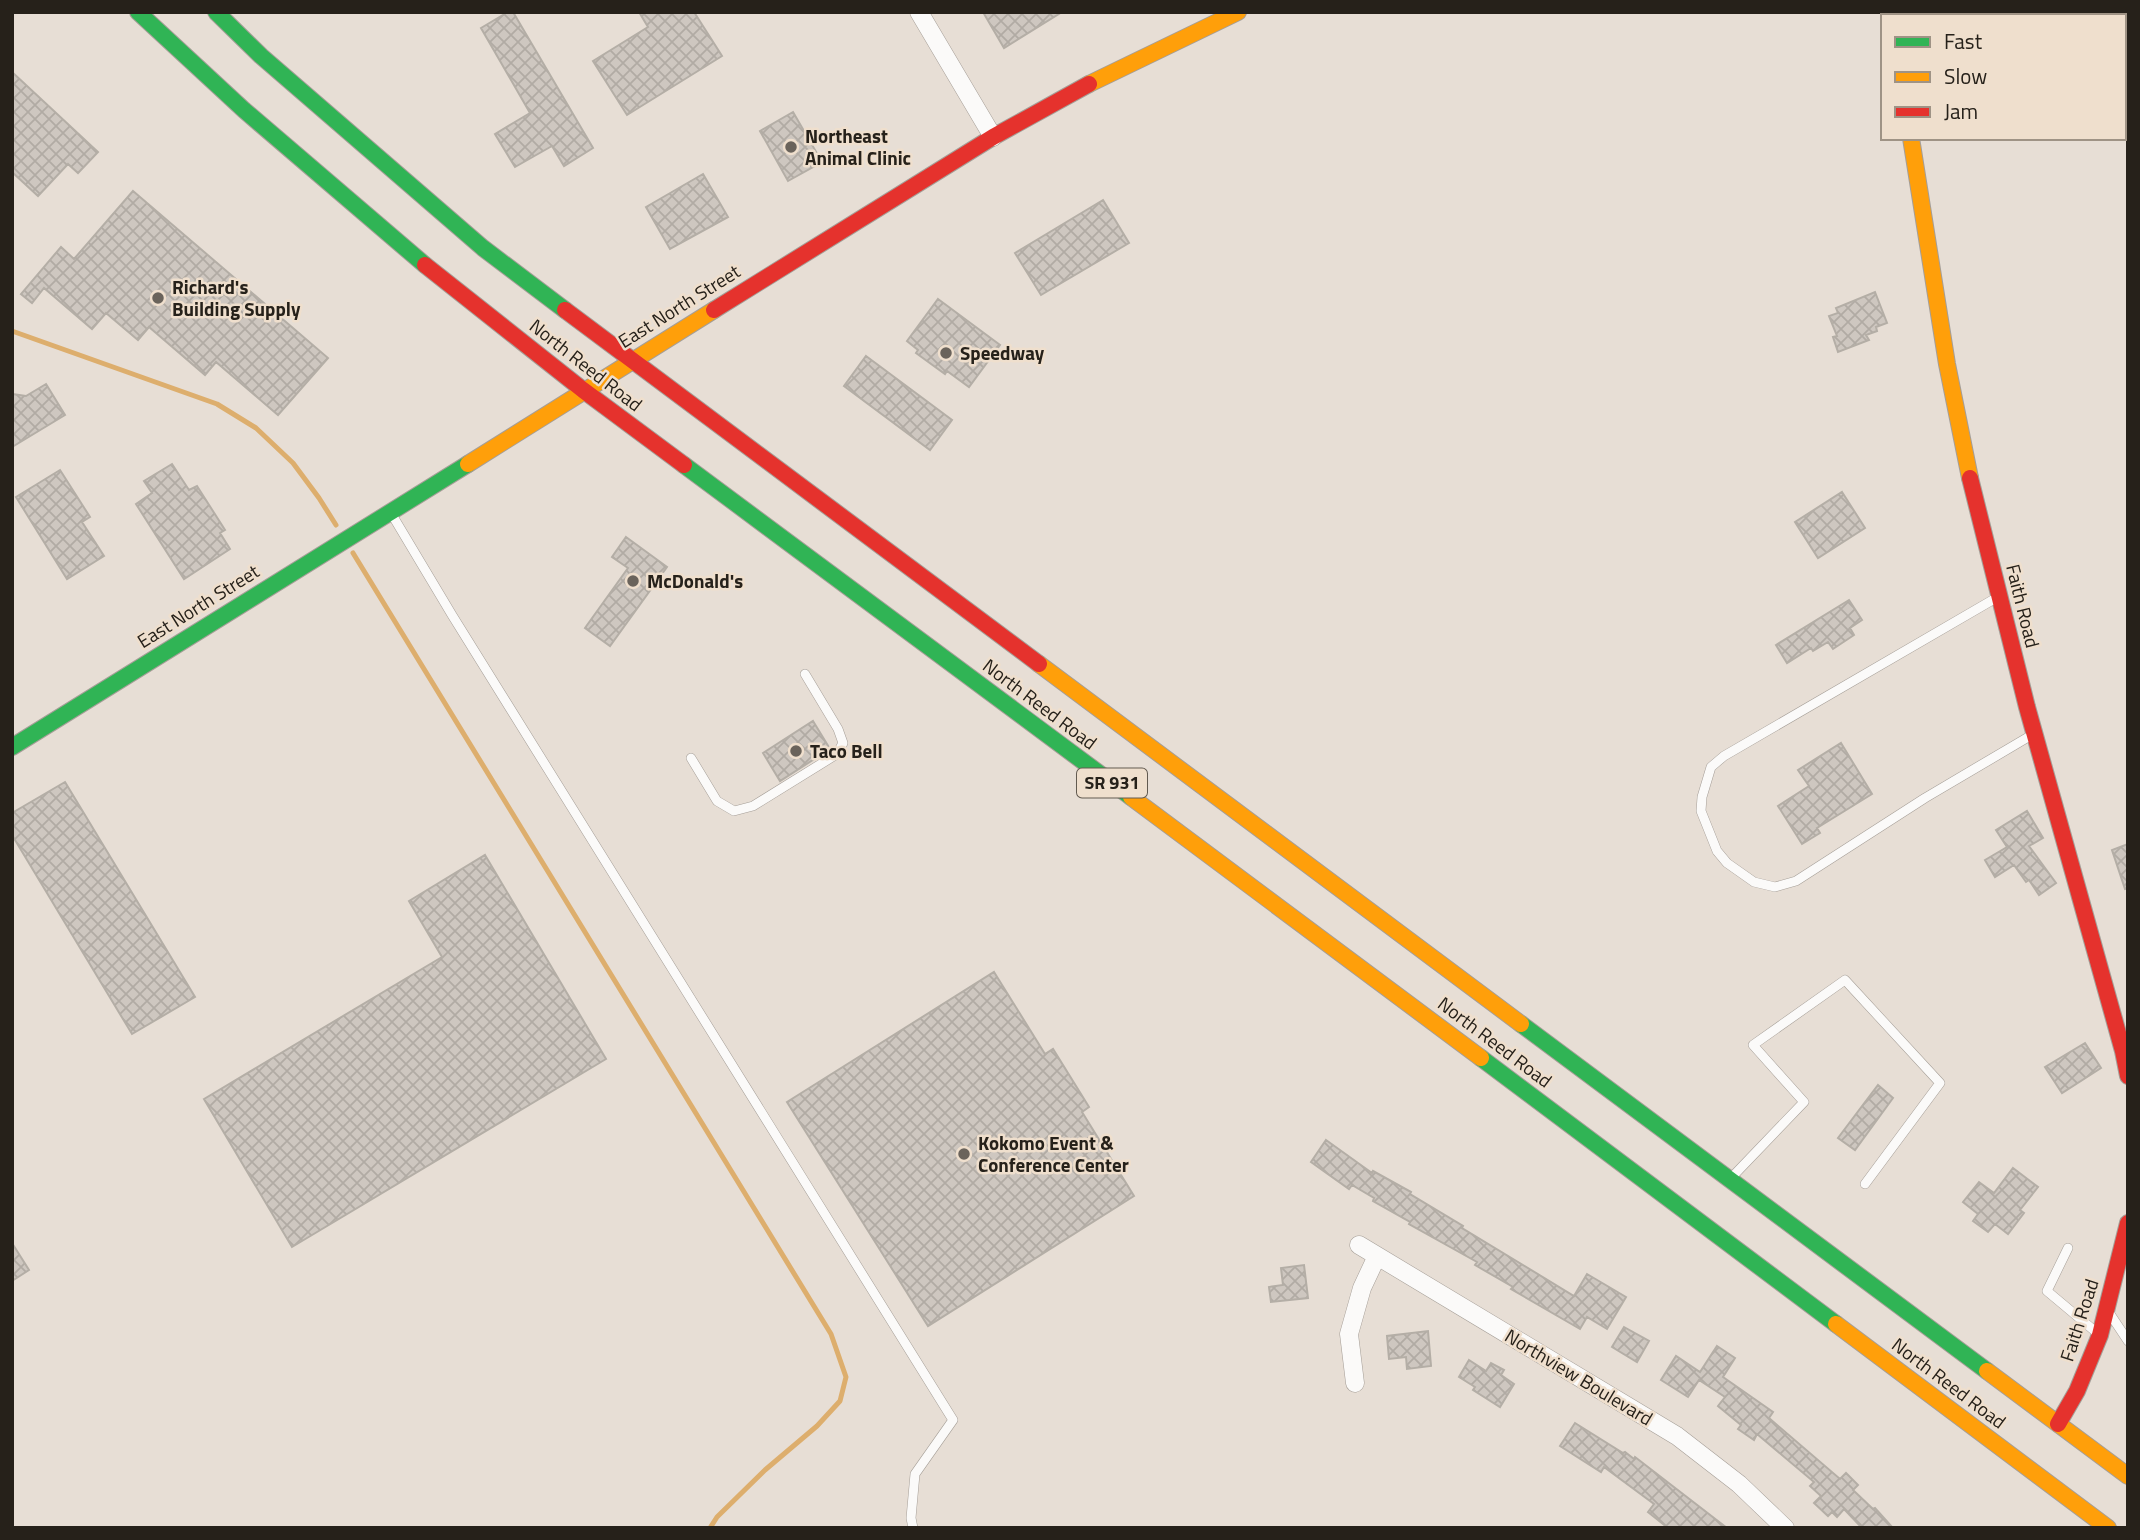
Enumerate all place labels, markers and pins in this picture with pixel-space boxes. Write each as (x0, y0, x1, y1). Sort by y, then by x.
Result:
place label: Northeast Animal Clinic (805, 121, 911, 172)
marker: Northeast Animal Clinic (783, 139, 799, 155)
place label: Richard's Building Supply (172, 272, 301, 323)
marker: Richard's Building Supply (150, 290, 166, 306)
place label: Speedway (960, 338, 1045, 367)
marker: Speedway (938, 345, 954, 361)
place label: McDonald's (647, 566, 743, 595)
marker: McDonald's (625, 573, 641, 589)
place label: Taco Bell (810, 736, 883, 765)
marker: Taco Bell (788, 743, 804, 759)
place label: Kokomo Event & Conference Center (978, 1128, 1129, 1179)
marker: Kokomo Event & Conference Center (956, 1146, 972, 1162)

